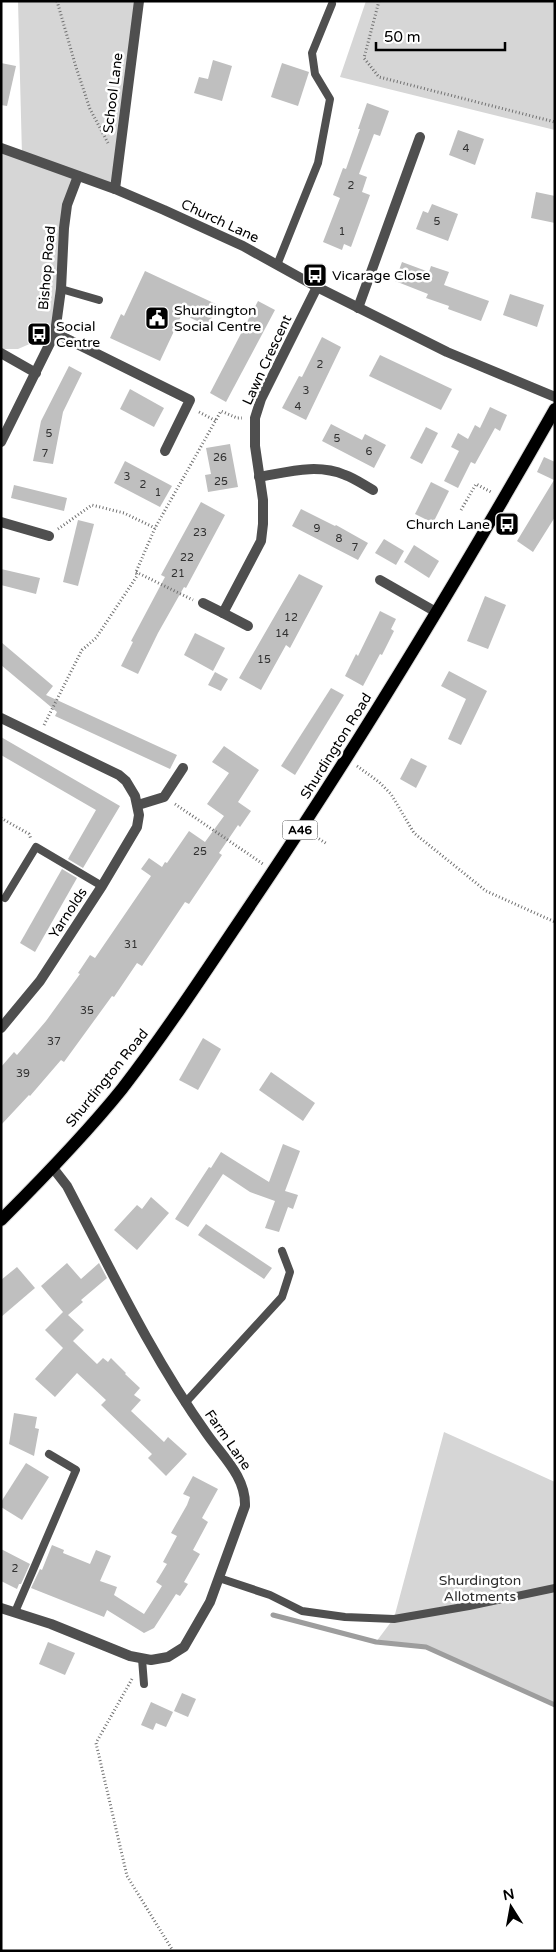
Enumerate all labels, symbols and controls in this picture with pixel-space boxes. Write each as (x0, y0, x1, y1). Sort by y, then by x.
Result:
scale bar (376, 20, 505, 52)
text: 50 m (384, 28, 421, 46)
street label: School Lane (100, 52, 126, 134)
house number: 4 (463, 142, 470, 155)
house number: 2 (348, 179, 355, 192)
street label: Church Lane (178, 196, 262, 246)
house number: 5 (434, 215, 441, 228)
street label: Bishop Road (35, 225, 59, 311)
house number: 1 (339, 225, 345, 238)
bus stop icon: Vicarage Close (302, 262, 328, 288)
place label: Vicarage Close (332, 267, 430, 284)
place label: Shurdington Social Centre (174, 302, 261, 335)
public building icon: Shurdington Social Centre (144, 305, 170, 331)
street label: Lawn Crescent (239, 312, 296, 408)
place label: Social Centre (56, 318, 100, 351)
bus stop icon: Social Centre (26, 321, 52, 347)
house number: 2 (317, 358, 324, 371)
house number: 3 (303, 384, 310, 397)
house number: 4 (295, 400, 302, 413)
house number: 5 (46, 427, 53, 440)
house number: 5 (334, 432, 341, 445)
house number: 6 (366, 445, 373, 458)
house number: 7 (42, 447, 49, 460)
house number: 26 (213, 451, 227, 464)
house number: 3 (124, 470, 131, 483)
house number: 25 (214, 475, 228, 488)
house number: 2 (140, 478, 147, 491)
house number: 1 (155, 486, 161, 499)
bus stop icon: Church Lane (494, 511, 520, 537)
place label: Church Lane (406, 516, 490, 533)
house number: 9 (314, 522, 321, 535)
house number: 23 (193, 526, 207, 539)
house number: 8 (336, 532, 343, 545)
house number: 7 (352, 541, 359, 554)
house number: 22 (180, 551, 194, 564)
house number: 21 (171, 567, 185, 580)
house number: 12 (284, 611, 298, 624)
house number: 14 (275, 627, 289, 640)
house number: 15 (257, 653, 271, 666)
street label: Shurdington Road (297, 690, 375, 802)
road number: A46 (282, 820, 318, 840)
house number: 25 (193, 845, 207, 858)
street label: Yarnolds (45, 884, 91, 942)
house number: 31 (124, 938, 138, 951)
house number: 35 (80, 1004, 94, 1017)
street label: Shurdington Road (62, 1025, 152, 1131)
house number: 37 (47, 1035, 61, 1048)
house number: 39 (16, 1067, 30, 1080)
street label: Farm Lane (201, 1407, 255, 1473)
house number: 2 (12, 1562, 19, 1575)
park label: Shurdington Allotments (439, 1572, 521, 1605)
north arrow (486, 1882, 536, 1932)
text: N (501, 1885, 516, 1904)

